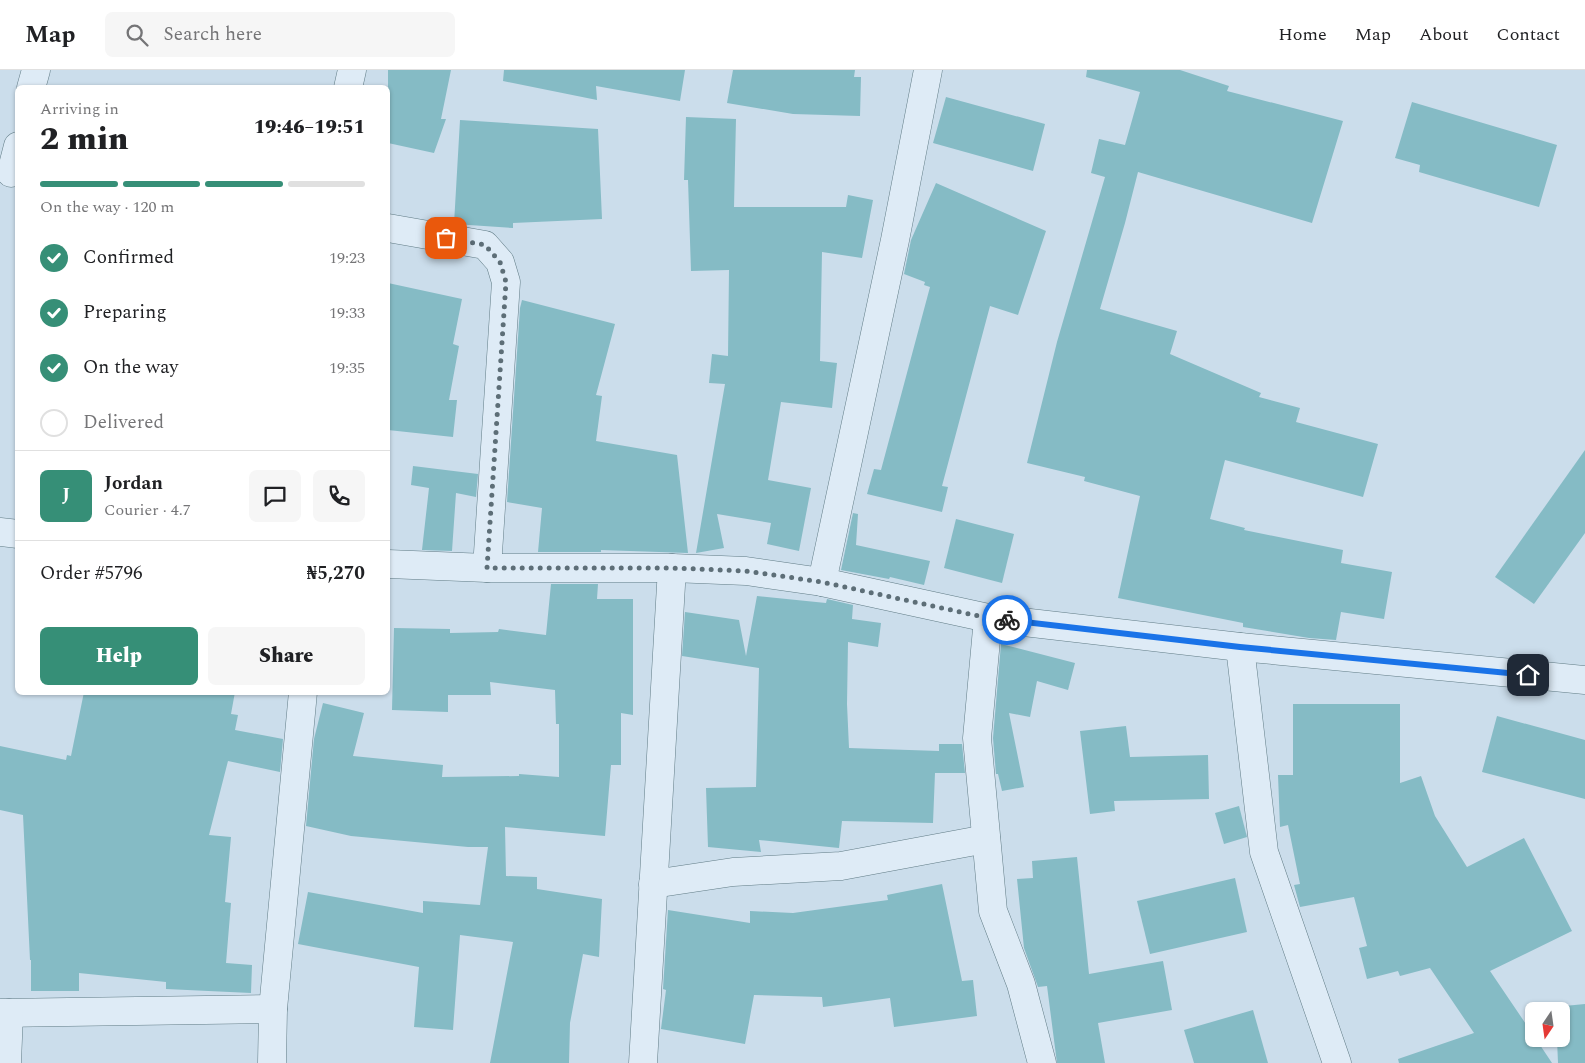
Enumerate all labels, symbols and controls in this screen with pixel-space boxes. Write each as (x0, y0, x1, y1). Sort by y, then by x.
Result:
search box (105, 12, 455, 57)
text: Map (25, 17, 75, 53)
text: Search here (163, 20, 262, 49)
icon: search (123, 21, 151, 49)
text: Home (1278, 21, 1327, 48)
text: Map (1355, 21, 1391, 48)
text: About (1419, 21, 1469, 48)
text: Contact (1497, 21, 1560, 48)
text: Arriving in (40, 97, 119, 121)
text: 19:46–19:51 (254, 113, 365, 142)
text: 2 min (40, 115, 128, 164)
text: On the way · 120 m (40, 195, 174, 219)
pin (425, 217, 467, 259)
icon: bag (432, 224, 460, 252)
text: Confirmed (83, 243, 174, 272)
icon: check (40, 244, 68, 272)
text: 19:23 (329, 246, 365, 270)
text: Preparing (83, 298, 167, 327)
icon: check (40, 299, 68, 327)
text: 19:33 (329, 301, 365, 325)
text: On the way (83, 353, 179, 382)
icon: check (40, 354, 68, 382)
text: 19:35 (329, 356, 365, 380)
text: Delivered (83, 408, 164, 437)
text: Jordan (104, 469, 163, 498)
button: chat (249, 470, 301, 522)
button: phone (313, 470, 365, 522)
text: J (62, 481, 70, 510)
text: Courier · 4.7 (104, 498, 191, 522)
text: Order #5796 (40, 559, 143, 588)
text: ₦5,270 (307, 559, 365, 588)
courier (982, 595, 1032, 645)
icon: bike (993, 606, 1021, 634)
button: Help (40, 627, 198, 685)
button: Share (208, 627, 365, 685)
pin (1507, 654, 1549, 696)
icon: home (1514, 661, 1542, 689)
north arrow (1525, 1002, 1570, 1048)
map controls (1525, 1002, 1570, 1047)

